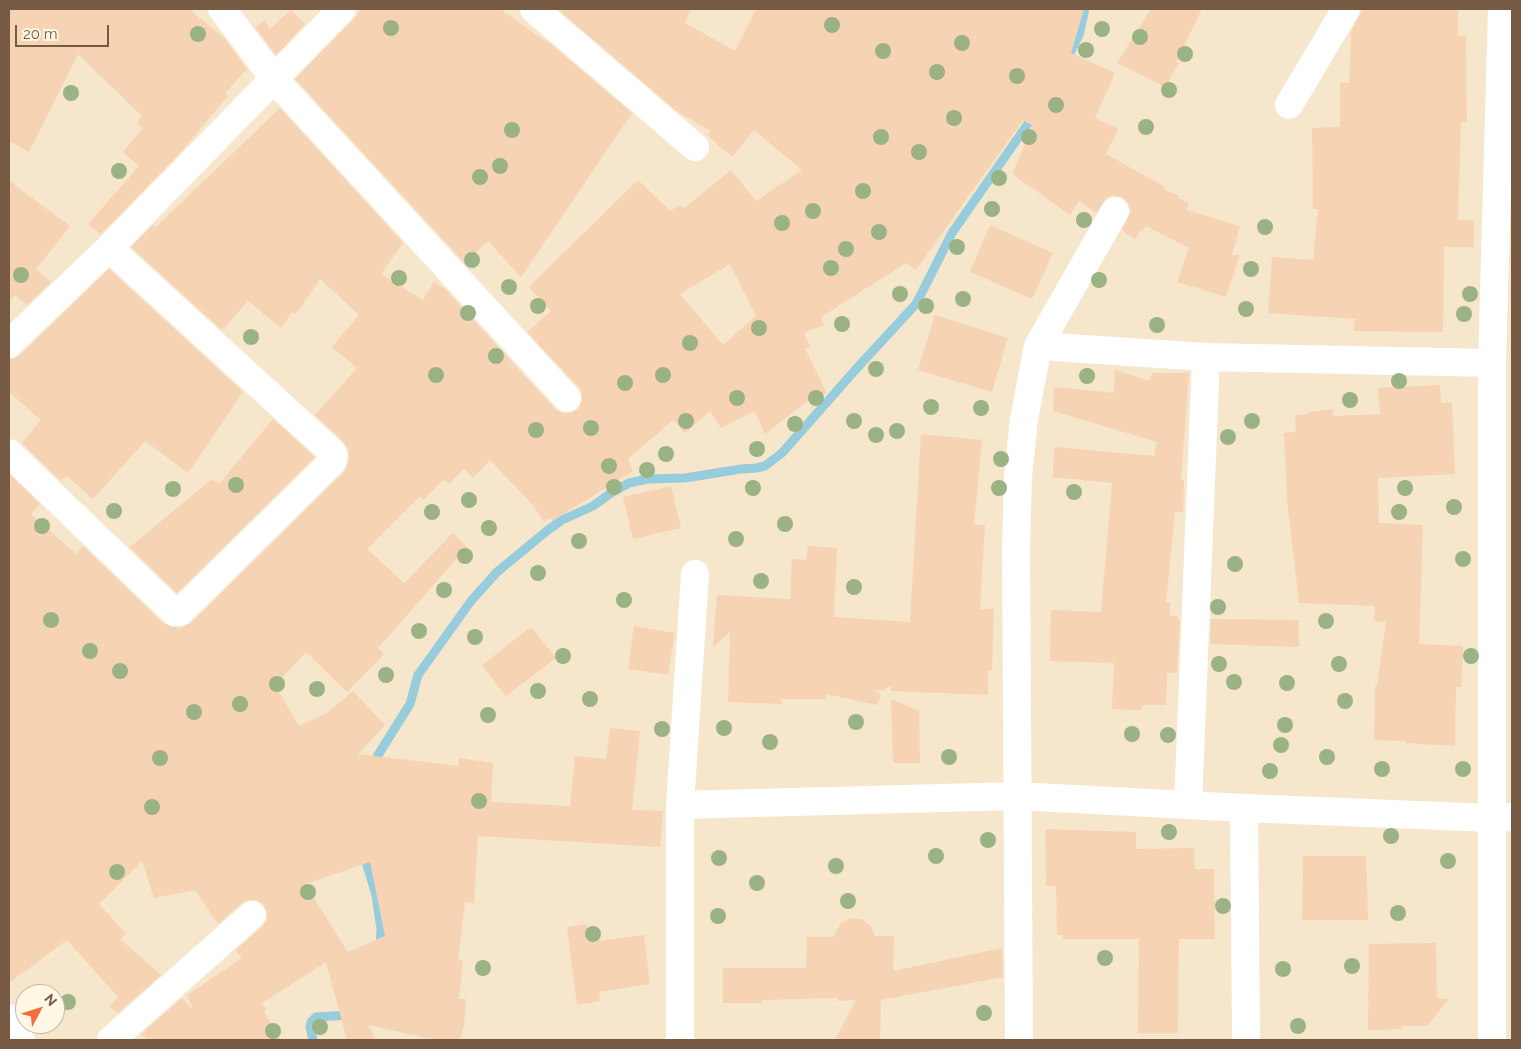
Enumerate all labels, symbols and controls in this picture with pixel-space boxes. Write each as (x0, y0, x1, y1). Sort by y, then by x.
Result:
scale bar (18, 15, 111, 47)
text: 20 m (23, 25, 58, 43)
north arrow (15, 984, 65, 1034)
text: N (41, 991, 60, 1009)

